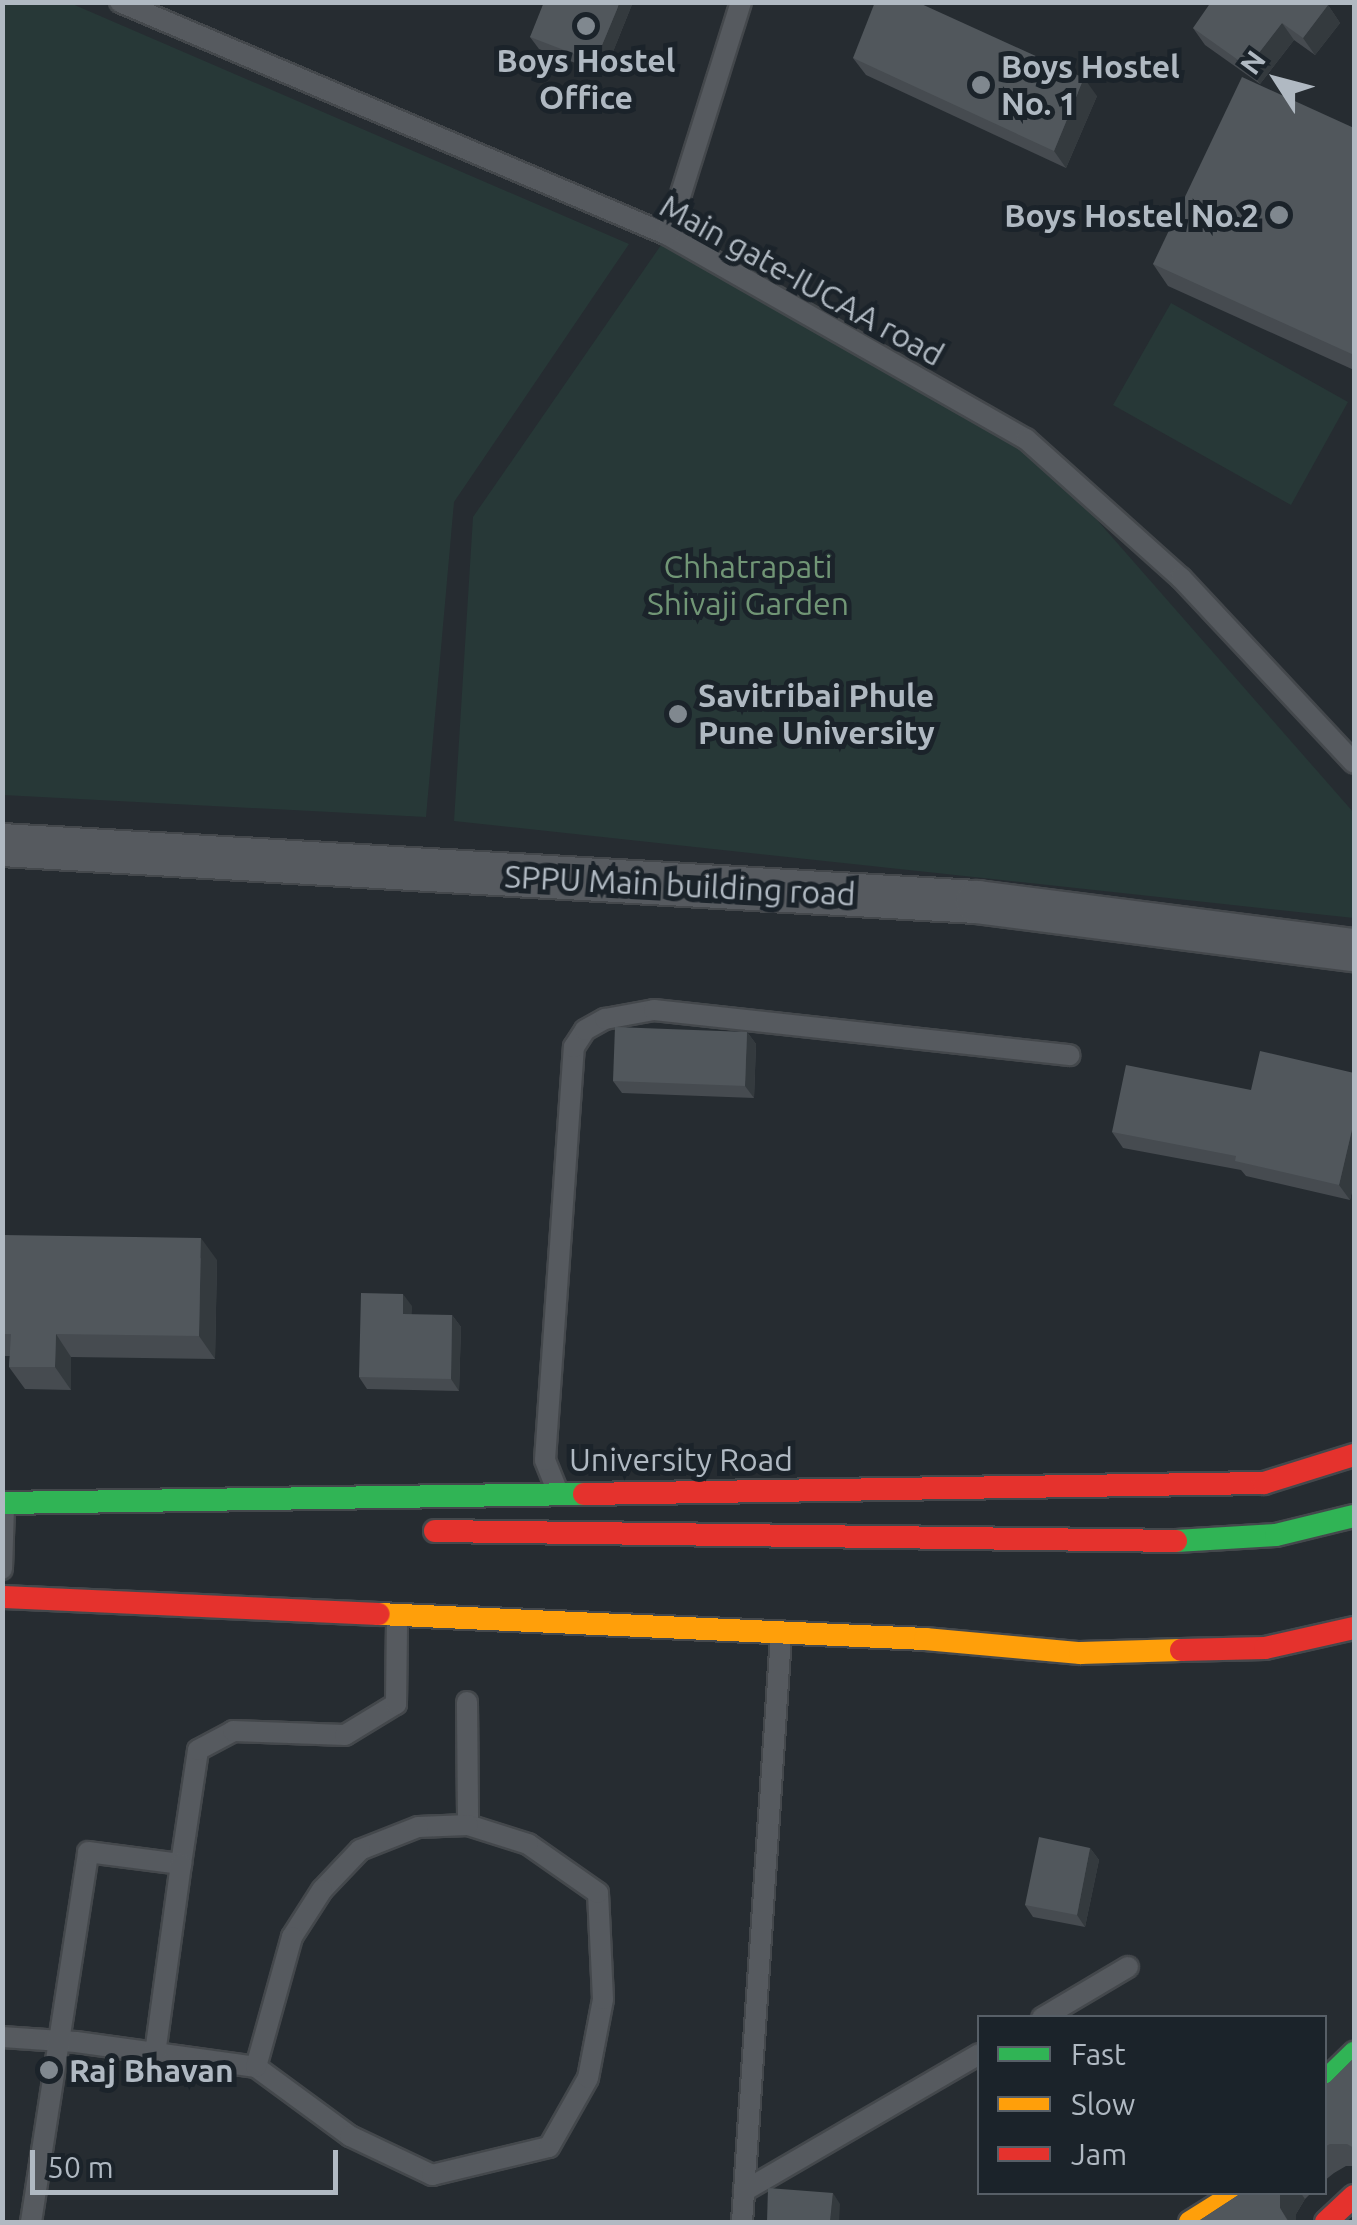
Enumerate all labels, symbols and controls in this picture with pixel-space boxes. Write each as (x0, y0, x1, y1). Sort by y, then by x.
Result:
marker: Boys Hostel Office (575, 15, 597, 37)
north arrow (1227, 30, 1327, 130)
place label: Boys Hostel Office (497, 42, 675, 117)
text: N (1234, 45, 1271, 80)
place label: Boys Hostel No. 1 (1001, 48, 1180, 123)
marker: Boys Hostel No. 1 (970, 74, 992, 96)
street label: Main gate-IUCAA road (654, 186, 950, 374)
place label: Boys Hostel No.2 (1004, 196, 1259, 234)
marker: Boys Hostel No.2 (1268, 204, 1290, 226)
park label: Chhatrapati Shivaji Garden (647, 548, 849, 623)
place label: Savitribai Phule Pune University (698, 677, 935, 752)
marker: Savitribai Phule Pune University (667, 703, 689, 725)
street label: SPPU Main building road (503, 857, 857, 913)
street label: University Road (569, 1440, 793, 1478)
legend (977, 2015, 1327, 2195)
text: Fast (1071, 2037, 1126, 2071)
place label: Raj Bhavan (69, 2051, 234, 2089)
marker: Raj Bhavan (38, 2059, 60, 2081)
text: Slow (1071, 2087, 1135, 2121)
scale bar (35, 2130, 342, 2192)
text: Jam (1071, 2137, 1127, 2171)
text: 50 m (47, 2150, 114, 2184)

